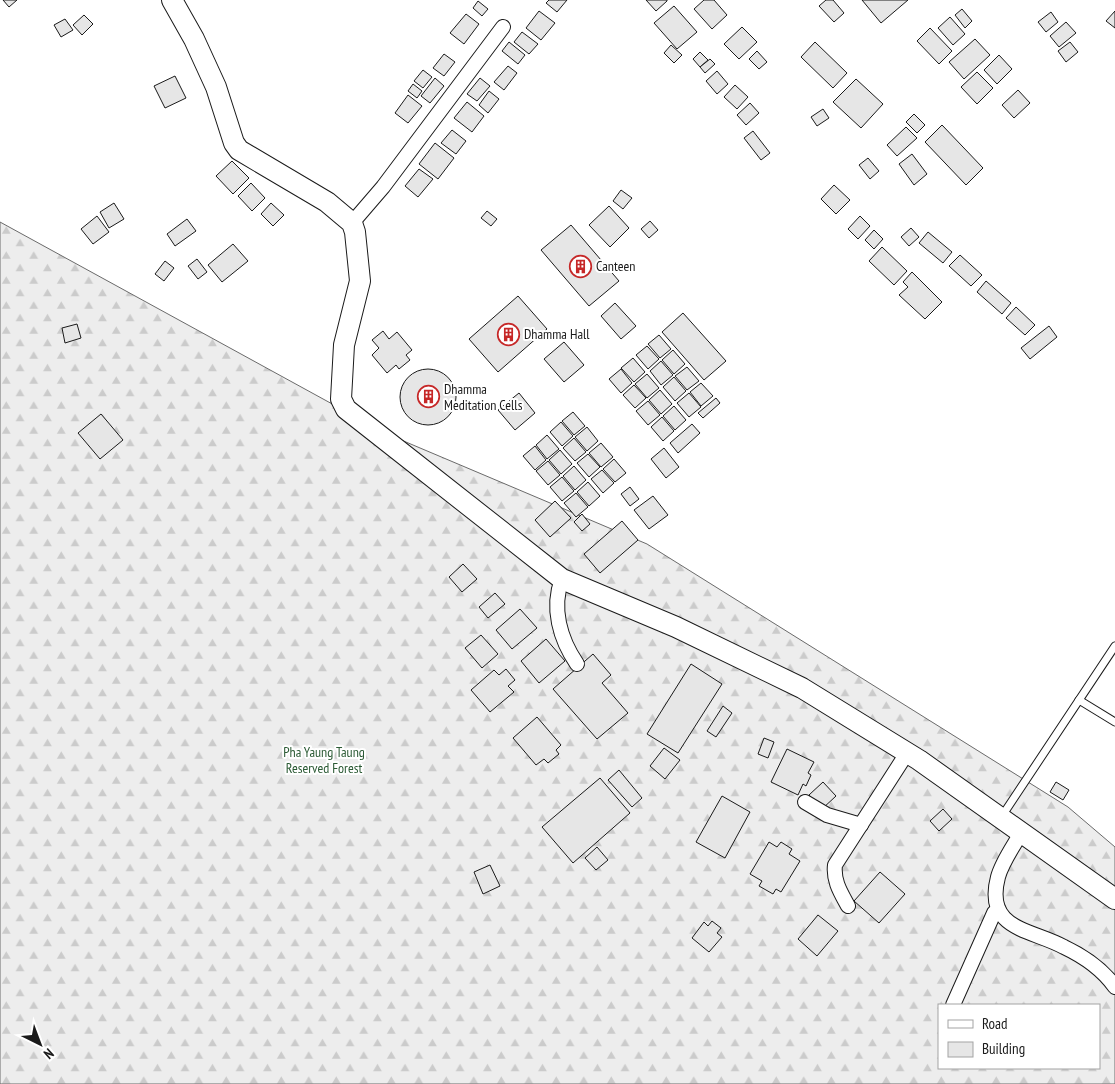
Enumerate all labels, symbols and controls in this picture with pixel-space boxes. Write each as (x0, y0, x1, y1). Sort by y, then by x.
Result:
building icon: Canteen (568, 254, 592, 278)
place label: Canteen (596, 257, 635, 275)
building icon: Dhamma Hall (496, 322, 520, 346)
place label: Dhamma Hall (524, 325, 590, 343)
place label: Dhamma Meditation Cells (444, 380, 523, 414)
building icon: Dhamma Meditation Cells (416, 385, 440, 409)
park label: Pha Yaung Taung Reserved Forest (283, 743, 365, 777)
legend (938, 1004, 1100, 1069)
text: Road (982, 1014, 1008, 1033)
north arrow (15, 1019, 65, 1069)
text: Building (982, 1039, 1025, 1058)
text: N (40, 1044, 58, 1063)

